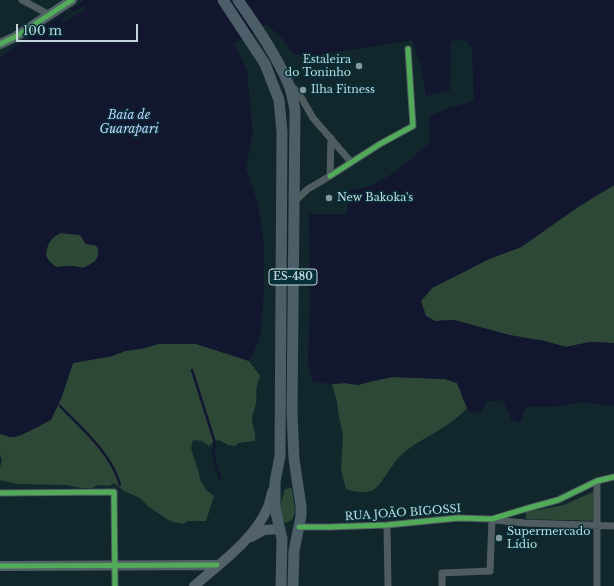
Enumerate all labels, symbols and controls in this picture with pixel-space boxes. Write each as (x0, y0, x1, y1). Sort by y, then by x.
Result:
scale bar (18, 16, 140, 42)
text: 100 m (23, 23, 62, 38)
place label: Estaleira do Toninho (285, 53, 351, 79)
marker: Estaleira do Toninho (354, 61, 364, 71)
place label: Ilha Fitness (311, 83, 375, 97)
marker: Ilha Fitness (298, 85, 308, 95)
water label: Baía de Guarapari (99, 109, 159, 137)
place label: New Bakoka's (337, 191, 413, 205)
marker: New Bakoka's (324, 193, 334, 203)
road number: ES-480 (269, 269, 317, 285)
street label: RUA JOÃO BIGOSSI (344, 502, 462, 524)
place label: Supermercado Lídio (507, 525, 590, 551)
marker: Supermercado Lídio (494, 533, 504, 543)

